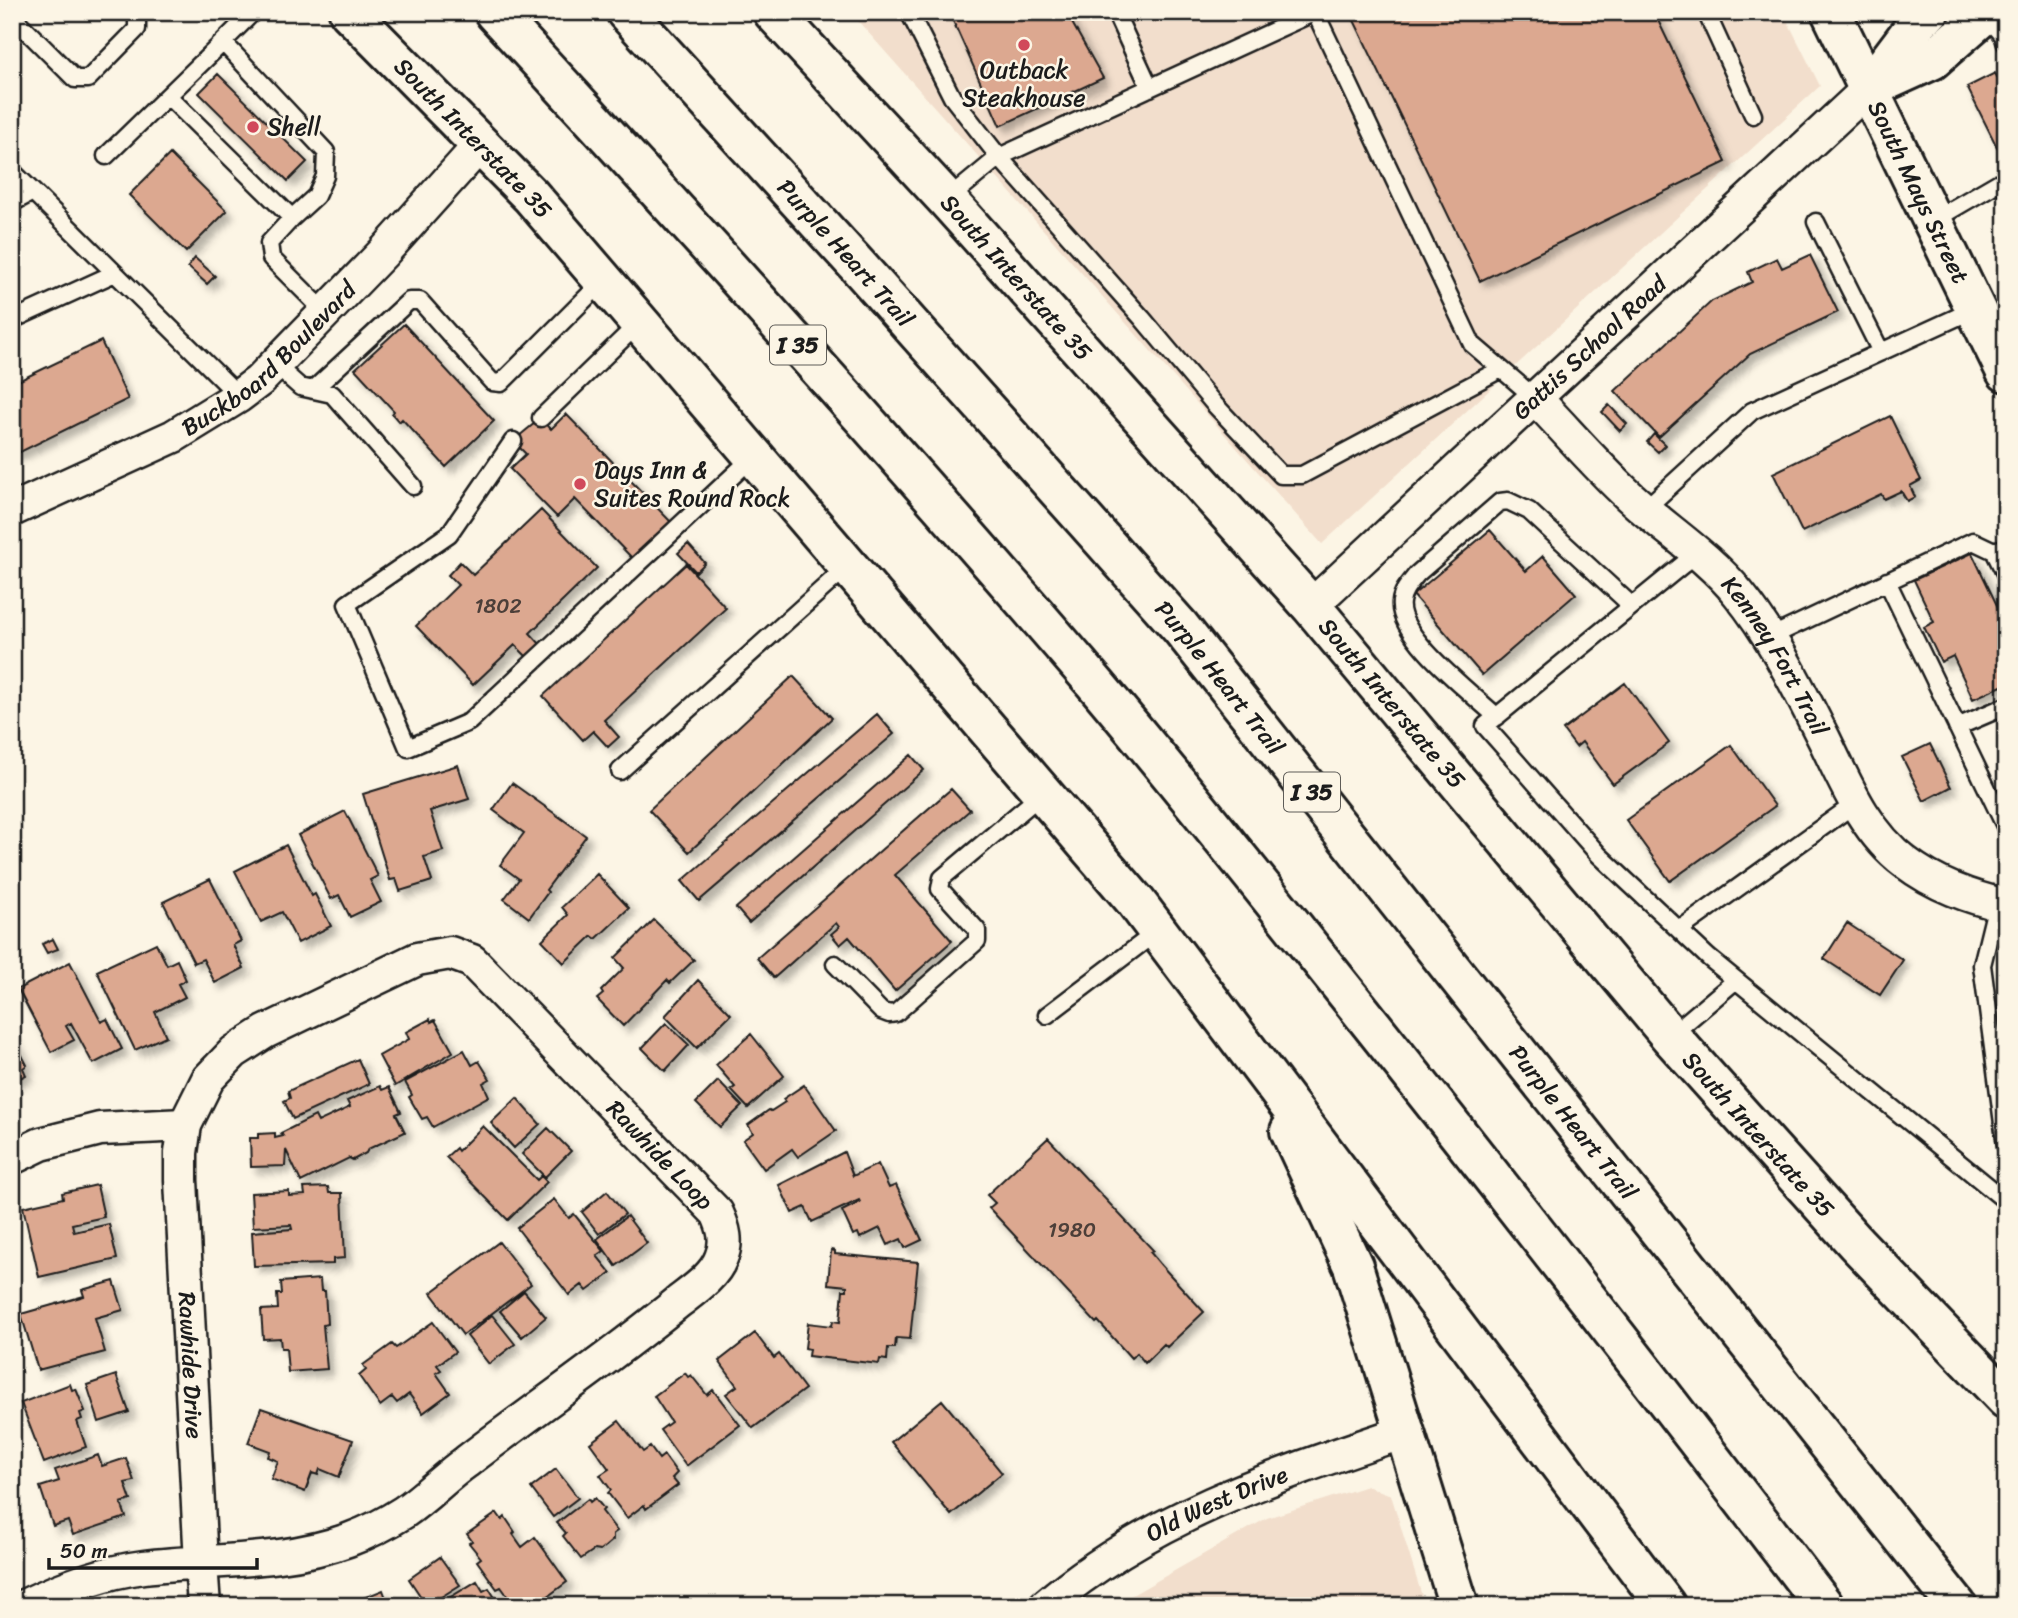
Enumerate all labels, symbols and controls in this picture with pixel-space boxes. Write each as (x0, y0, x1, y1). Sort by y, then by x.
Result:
marker: Outback Steakhouse (1016, 37, 1032, 53)
street label: South Interstate 35 (384, 47, 563, 229)
place label: Outback Steakhouse (962, 49, 1086, 119)
street label: South Mays Street (1856, 93, 1981, 291)
place label: Shell (267, 106, 322, 148)
marker: Shell (245, 119, 261, 135)
street label: Purple Heart Trail (766, 169, 925, 338)
street label: South Interstate 35 (929, 184, 1103, 371)
street label: Gattis School Road (1502, 263, 1678, 431)
street label: Buckboard Boulevard (173, 270, 368, 448)
road number: I 35 (770, 326, 826, 364)
place label: Days Inn & Suites Round Rock (594, 449, 791, 519)
marker: Days Inn & Suites Round Rock (572, 476, 588, 492)
street label: Kenney Fort Trail (1711, 565, 1841, 744)
house number: 1802 (474, 587, 522, 625)
street label: Purple Heart Trail (1144, 590, 1296, 765)
street label: South Interstate 35 (1308, 608, 1477, 798)
road number: I 35 (1284, 772, 1340, 812)
street label: Purple Heart Trail (1498, 1035, 1649, 1210)
street label: South Interstate 35 (1672, 1041, 1845, 1228)
street label: Rawhide Loop (596, 1090, 724, 1221)
house number: 1980 (1048, 1211, 1096, 1249)
street label: Rawhide Drive (166, 1291, 215, 1440)
street label: Old West Drive (1138, 1453, 1294, 1554)
scale bar (49, 1527, 257, 1571)
text: 50 m (60, 1532, 108, 1570)

